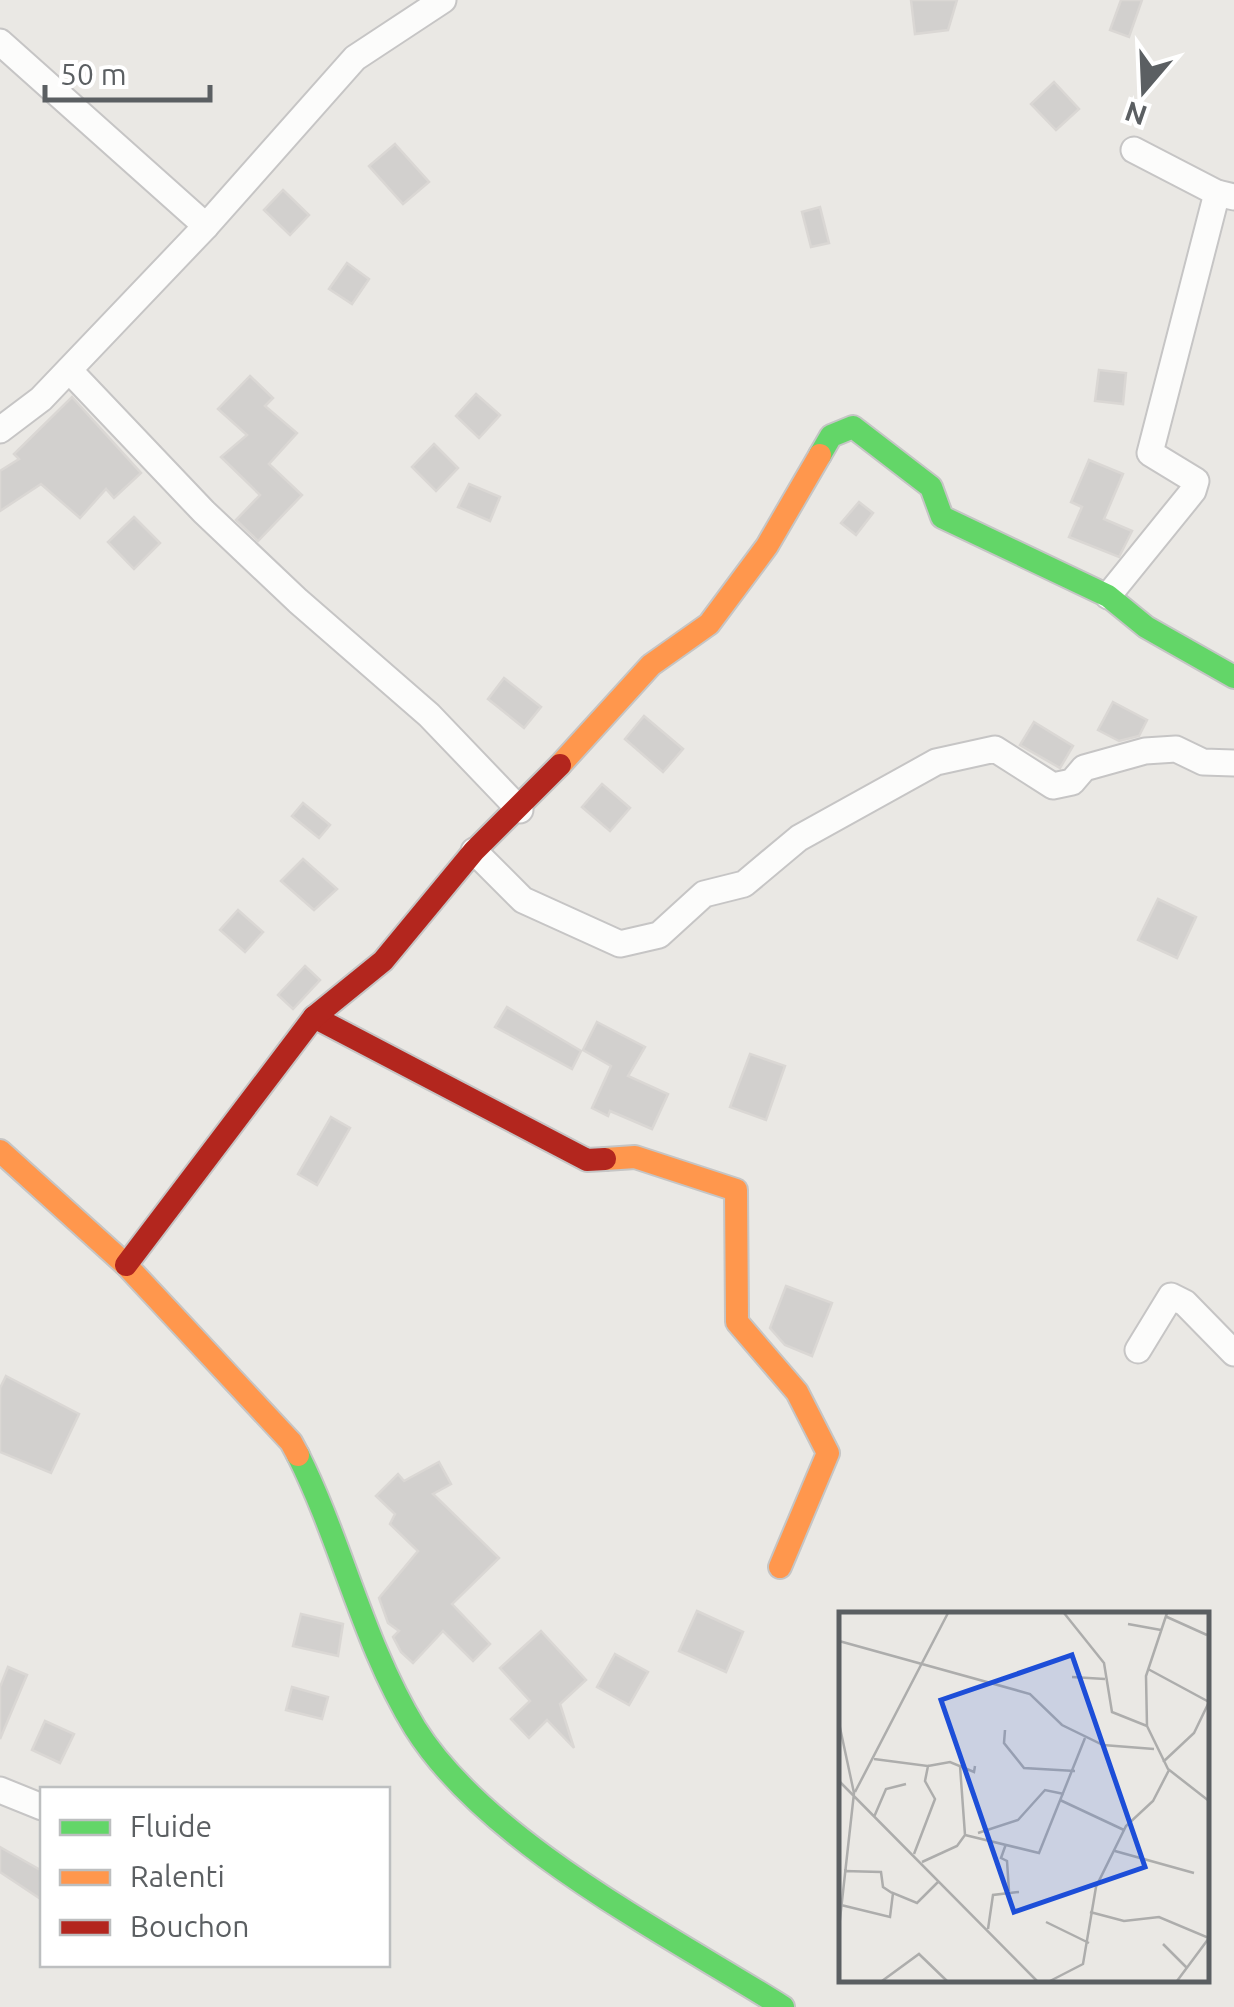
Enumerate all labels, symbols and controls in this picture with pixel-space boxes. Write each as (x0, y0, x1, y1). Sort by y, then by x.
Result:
scale bar (45, 40, 210, 102)
north arrow (1094, 40, 1194, 140)
text: 50 m (60, 57, 127, 91)
text: N (1121, 96, 1151, 132)
inset map (839, 1612, 1209, 1982)
legend (40, 1787, 390, 1967)
text: Fluide (130, 1809, 212, 1843)
text: Ralenti (130, 1859, 225, 1893)
text: Bouchon (130, 1909, 250, 1943)

